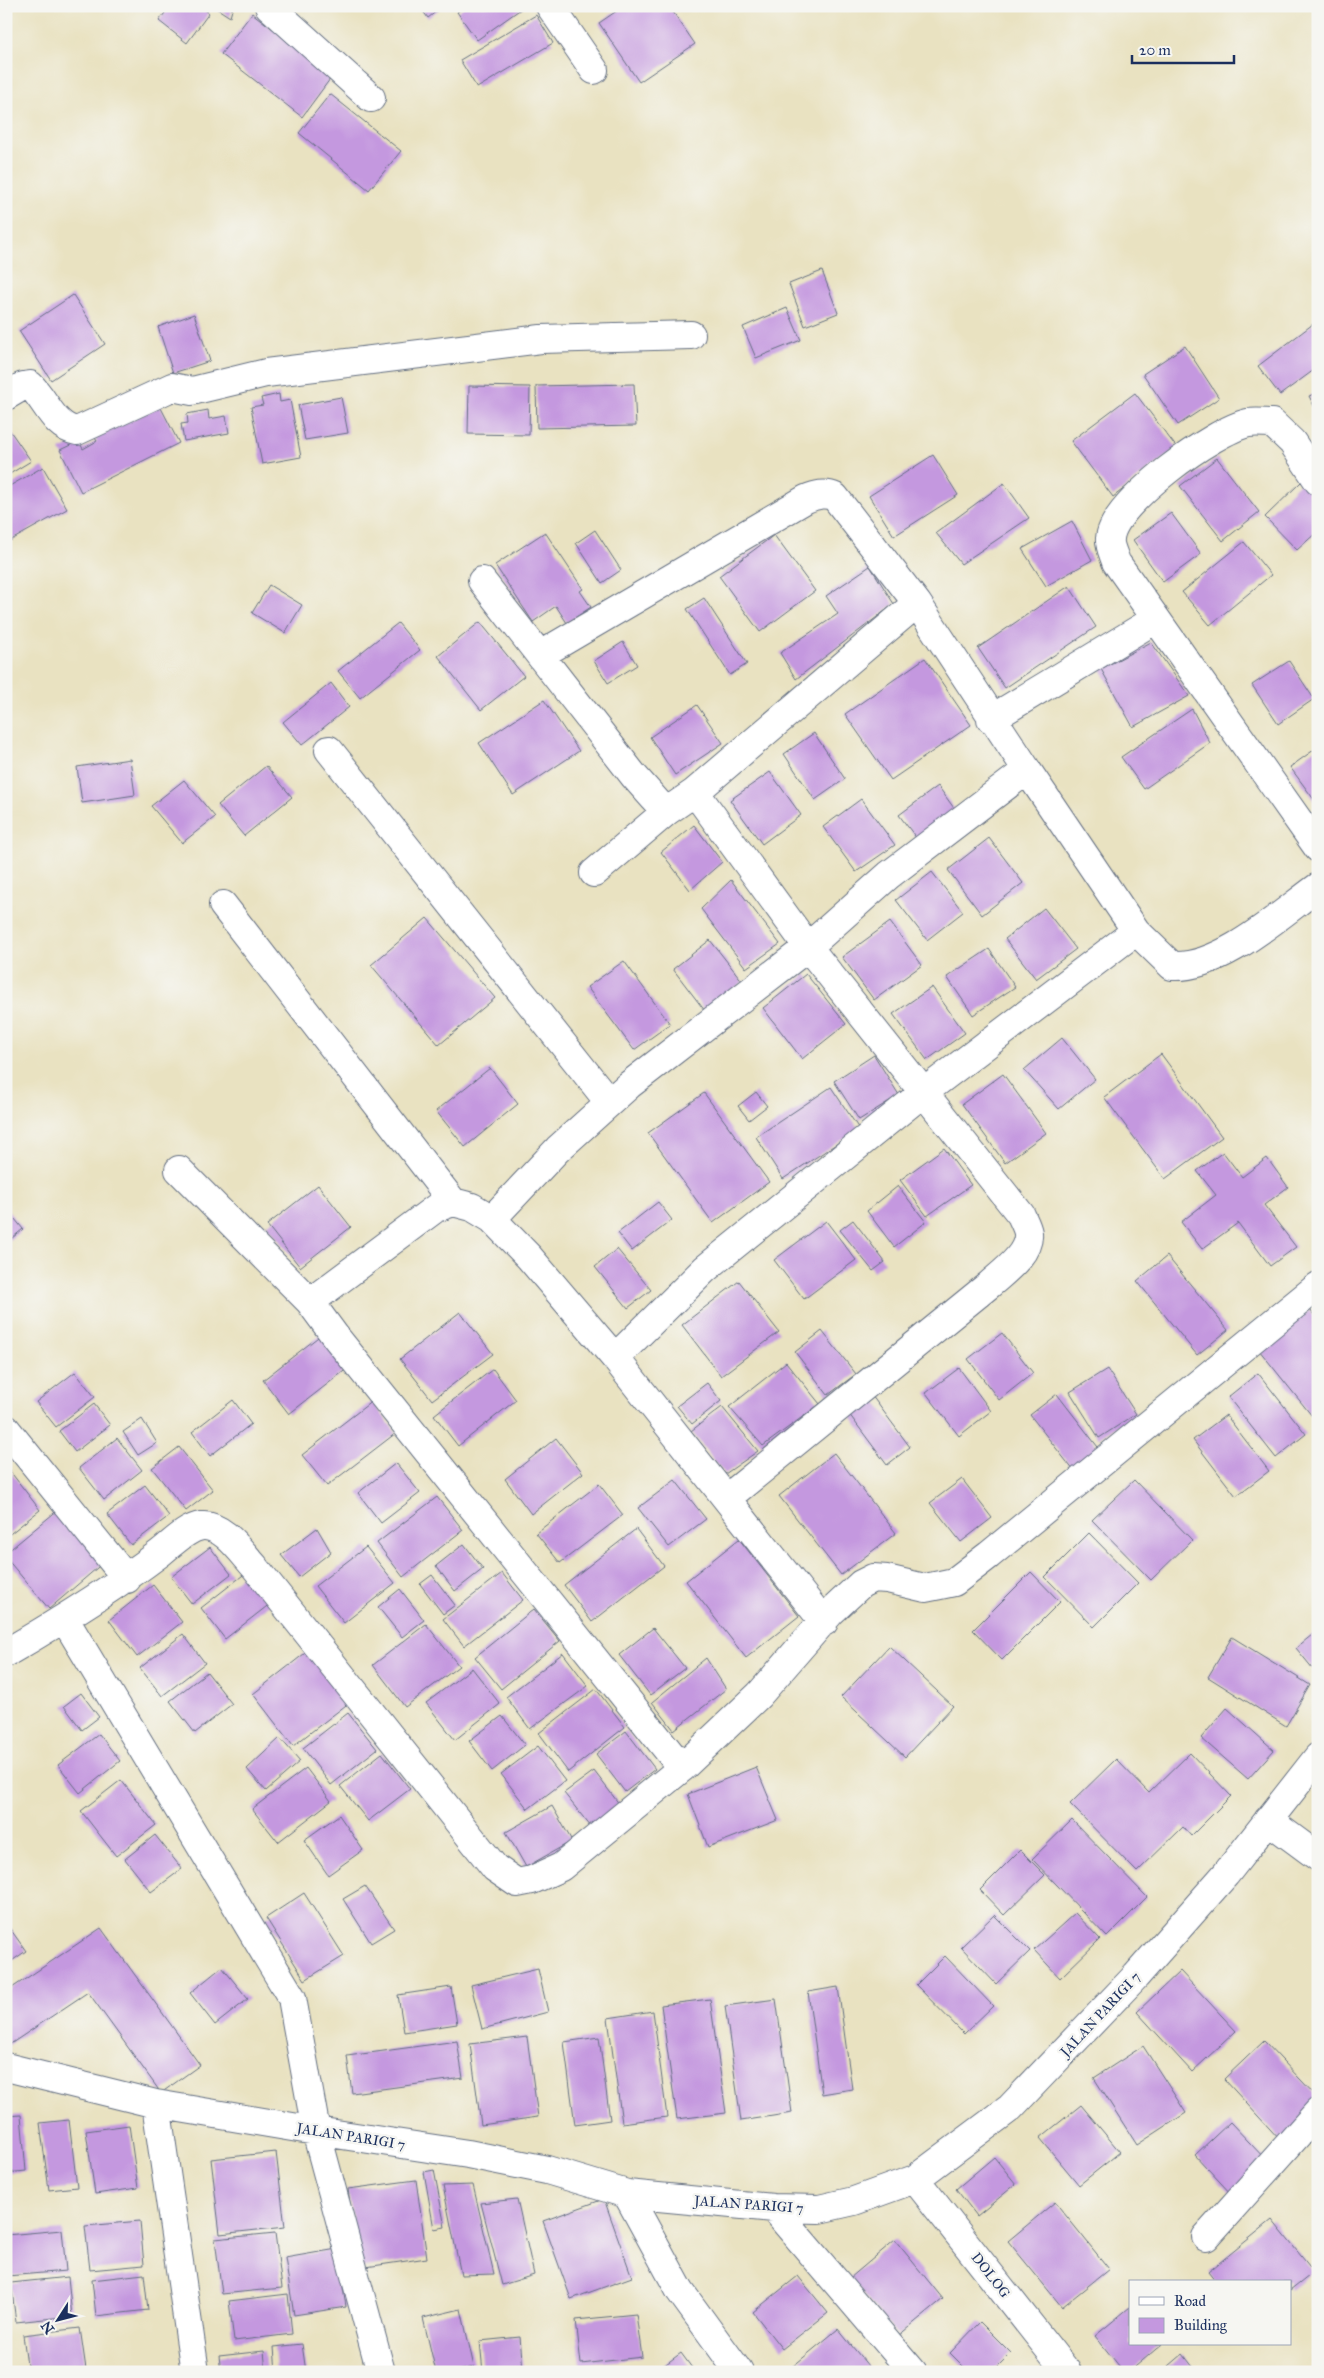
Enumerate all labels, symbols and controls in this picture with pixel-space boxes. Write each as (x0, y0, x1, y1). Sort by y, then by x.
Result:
scale bar (1132, 32, 1234, 64)
text: 20 m (1139, 41, 1171, 59)
street label: JALAN PARIGI 7 (1055, 1969, 1145, 2062)
street label: JALAN PARIGI 7 (293, 2119, 406, 2154)
street label: JALAN PARIGI 7 (692, 2192, 804, 2218)
street label: DOLOG (968, 2249, 1014, 2301)
legend (1129, 2280, 1292, 2346)
text: Road (1174, 2292, 1206, 2310)
north arrow (32, 2296, 82, 2346)
text: Building (1174, 2316, 1228, 2334)
text: N (37, 2317, 58, 2337)

